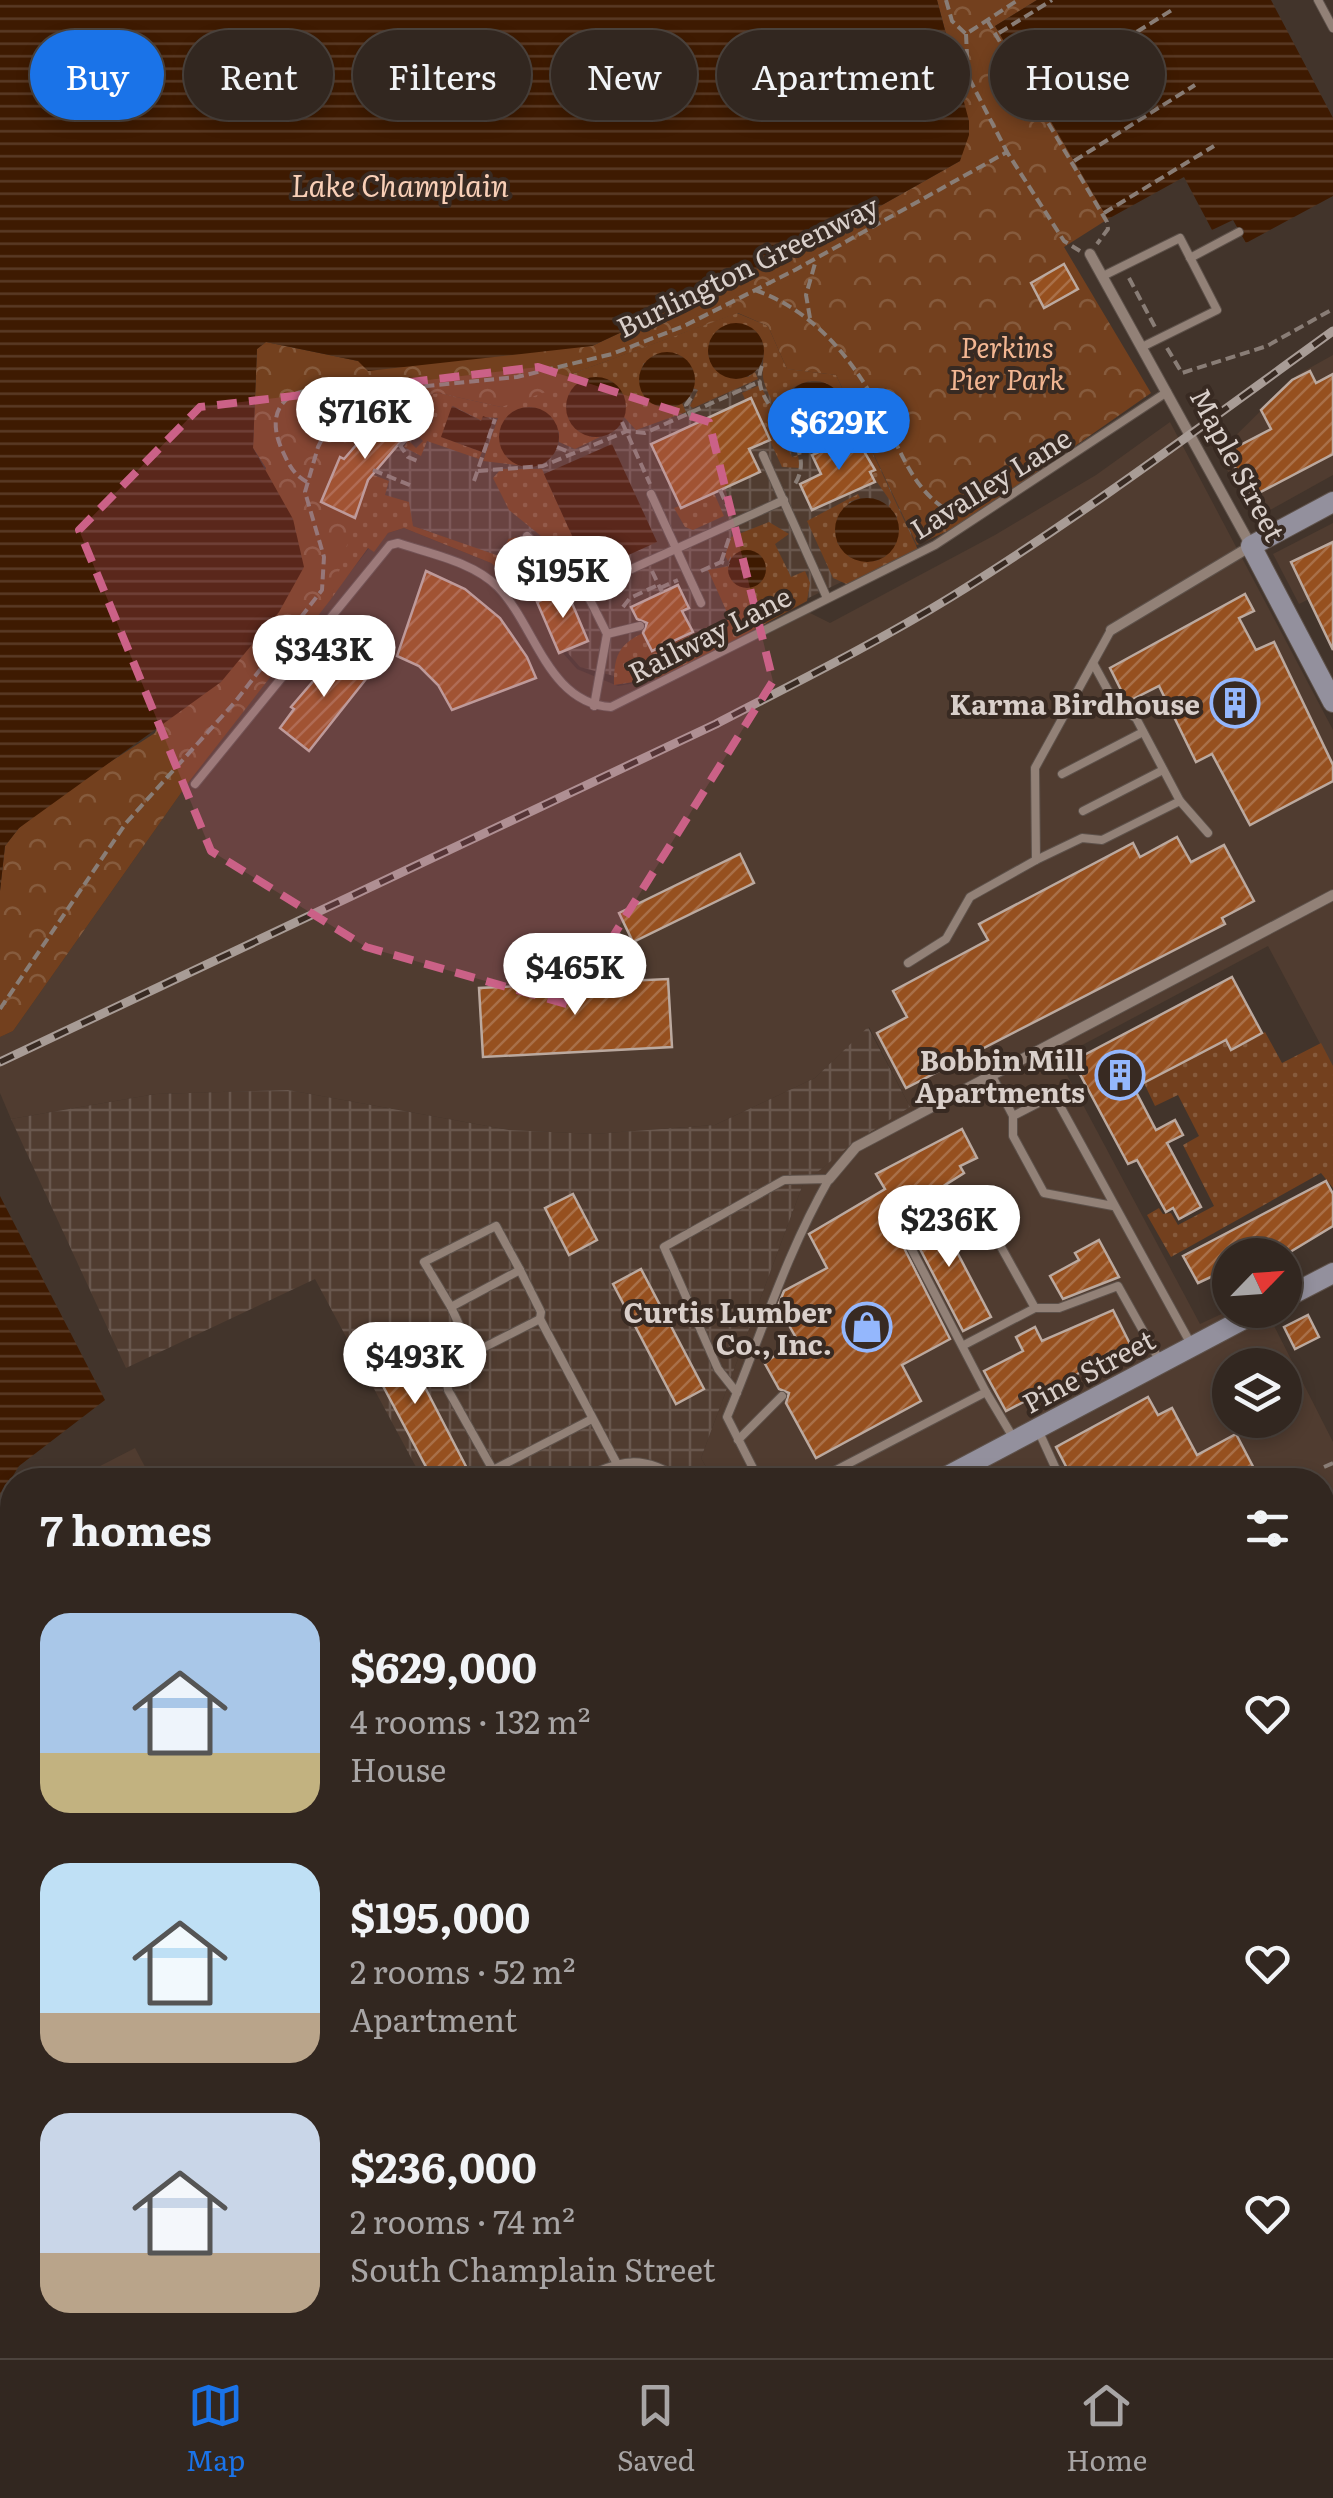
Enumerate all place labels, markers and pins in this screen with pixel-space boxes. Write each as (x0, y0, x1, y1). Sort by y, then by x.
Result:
pin: $716K (295, 377, 435, 462)
pin: $629K (769, 388, 909, 473)
pin: $195K (493, 536, 633, 621)
pin: $343K (254, 615, 394, 700)
building icon: Karma Birdhouse (1209, 677, 1261, 729)
place label: Karma Birdhouse (950, 682, 1200, 724)
pin: $465K (505, 933, 645, 1018)
place label: Bobbin Mill Apartments (915, 1038, 1085, 1112)
building icon: Bobbin Mill Apartments (1094, 1049, 1146, 1101)
pin: $236K (879, 1185, 1019, 1270)
place label: Curtis Lumber Co., Inc. (624, 1290, 832, 1364)
shop icon: Curtis Lumber Co., Inc. (841, 1301, 893, 1353)
pin: $493K (345, 1322, 485, 1407)

